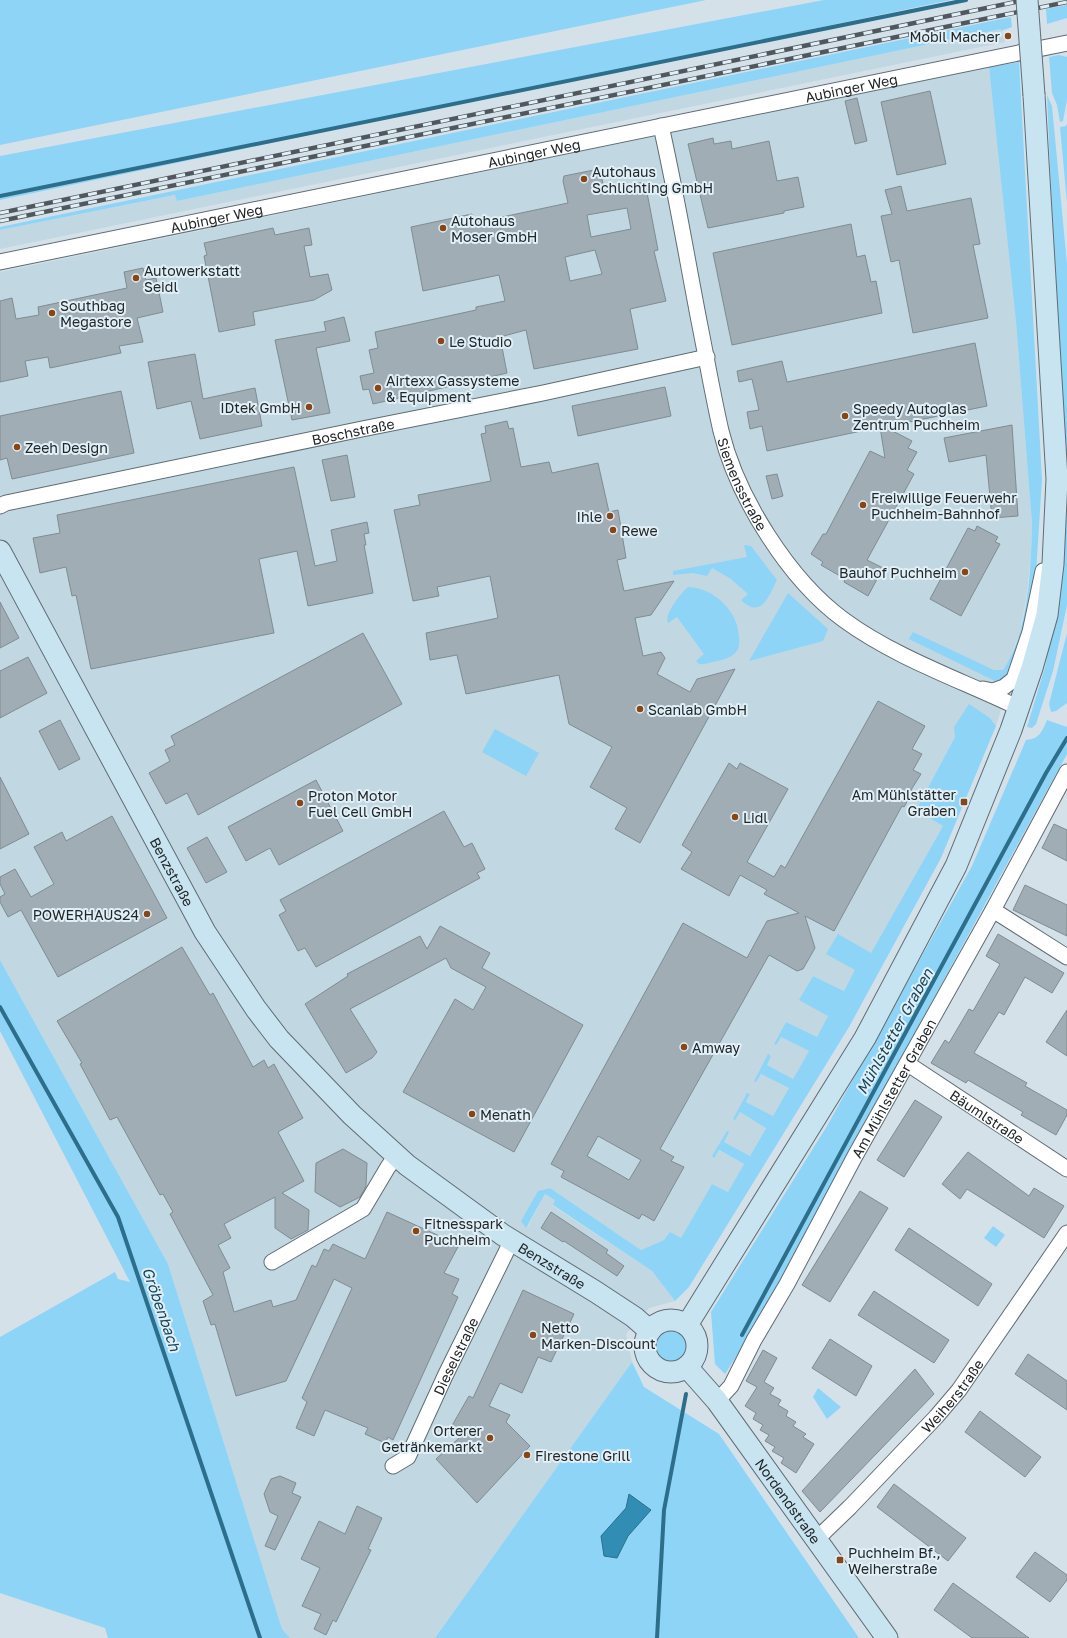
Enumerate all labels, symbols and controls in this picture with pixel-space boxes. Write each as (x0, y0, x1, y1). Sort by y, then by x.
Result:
place label: Mobil Macher (909, 28, 1001, 45)
marker: Mobil Macher (1003, 31, 1013, 41)
street label: Aubinger Weg (804, 70, 899, 105)
street label: Aubinger Weg (486, 135, 582, 170)
place label: Autohaus Schlichting GmbH (592, 163, 713, 196)
marker: Autohaus Schlichting GmbH (579, 174, 589, 184)
street label: Aubinger Weg (169, 200, 264, 235)
place label: Autohaus Moser GmbH (451, 212, 537, 245)
marker: Autohaus Moser GmbH (438, 223, 448, 233)
place label: Autowerkstatt Seidl (144, 262, 240, 295)
marker: Autowerkstatt Seidl (131, 273, 141, 283)
place label: Southbag Megastore (60, 297, 132, 330)
marker: Southbag Megastore (47, 308, 57, 318)
place label: Le Studio (449, 333, 512, 350)
marker: Le Studio (436, 336, 446, 346)
place label: Airtexx Gassysteme & Equipment (386, 372, 519, 405)
marker: Airtexx Gassysteme & Equipment (373, 383, 383, 393)
place label: IDtek GmbH (220, 399, 301, 416)
place label: Speedy Autoglas Zentrum Puchheim (853, 400, 980, 433)
marker: IDtek GmbH (304, 402, 314, 412)
marker: Speedy Autoglas Zentrum Puchheim (840, 411, 850, 421)
street label: Boschstraße (310, 414, 396, 448)
street label: Siemensstraße (715, 436, 771, 533)
place label: Zeeh Design (25, 439, 108, 456)
marker: Zeeh Design (12, 442, 22, 452)
place label: Freiwillige Feuerwehr Puchheim-Bahnhof (871, 489, 1017, 522)
marker: Freiwillige Feuerwehr Puchheim-Bahnhof (858, 500, 868, 510)
place label: Ihle (577, 508, 602, 525)
marker: Ihle (605, 511, 615, 521)
place label: Rewe (621, 522, 658, 539)
marker: Rewe (608, 525, 618, 535)
place label: Bauhof Puchheim (839, 564, 957, 581)
marker: Bauhof Puchheim (960, 567, 970, 577)
place label: Scanlab GmbH (648, 701, 747, 718)
marker: Scanlab GmbH (635, 704, 645, 714)
place label: Am Mühlstätter Graben (852, 786, 957, 819)
place label: Proton Motor Fuel Cell GmbH (308, 787, 413, 820)
marker: Am Mühlstätter Graben (959, 797, 969, 807)
marker: Proton Motor Fuel Cell GmbH (295, 798, 305, 808)
place label: Lidl (743, 809, 768, 826)
marker: Lidl (730, 812, 740, 822)
street label: Benzstraße (147, 834, 198, 909)
place label: POWERHAUS24 (33, 906, 139, 923)
marker: POWERHAUS24 (142, 909, 152, 919)
water label: Mühlstetter Graben (852, 964, 936, 1097)
street label: Am Mühlstetter Graben (847, 1015, 939, 1160)
place label: Amway (692, 1039, 740, 1056)
marker: Amway (679, 1042, 689, 1052)
street label: Bäumlstraße (947, 1086, 1028, 1147)
place label: Menath (480, 1106, 531, 1123)
marker: Menath (467, 1109, 477, 1119)
place label: Fitnesspark Puchheim (424, 1215, 503, 1248)
marker: Fitnesspark Puchheim (411, 1226, 421, 1236)
street label: Benzstraße (515, 1238, 589, 1292)
water label: Gröbenbach (139, 1265, 185, 1354)
street label: Dieselstraße (429, 1314, 481, 1397)
place label: Netto Marken-Discount (541, 1319, 656, 1352)
marker: Netto Marken-Discount (528, 1330, 538, 1340)
street label: Weiherstraße (917, 1356, 986, 1436)
place label: Orterer Getränkemarkt (381, 1422, 483, 1455)
marker: Orterer Getränkemarkt (485, 1433, 495, 1443)
place label: Firestone Grill (535, 1447, 630, 1464)
marker: Firestone Grill (522, 1450, 532, 1460)
street label: Nordendstraße (752, 1455, 825, 1547)
place label: Puchheim Bf., Weiherstraße (848, 1544, 941, 1577)
marker: Puchheim Bf., Weiherstraße (835, 1555, 845, 1565)

